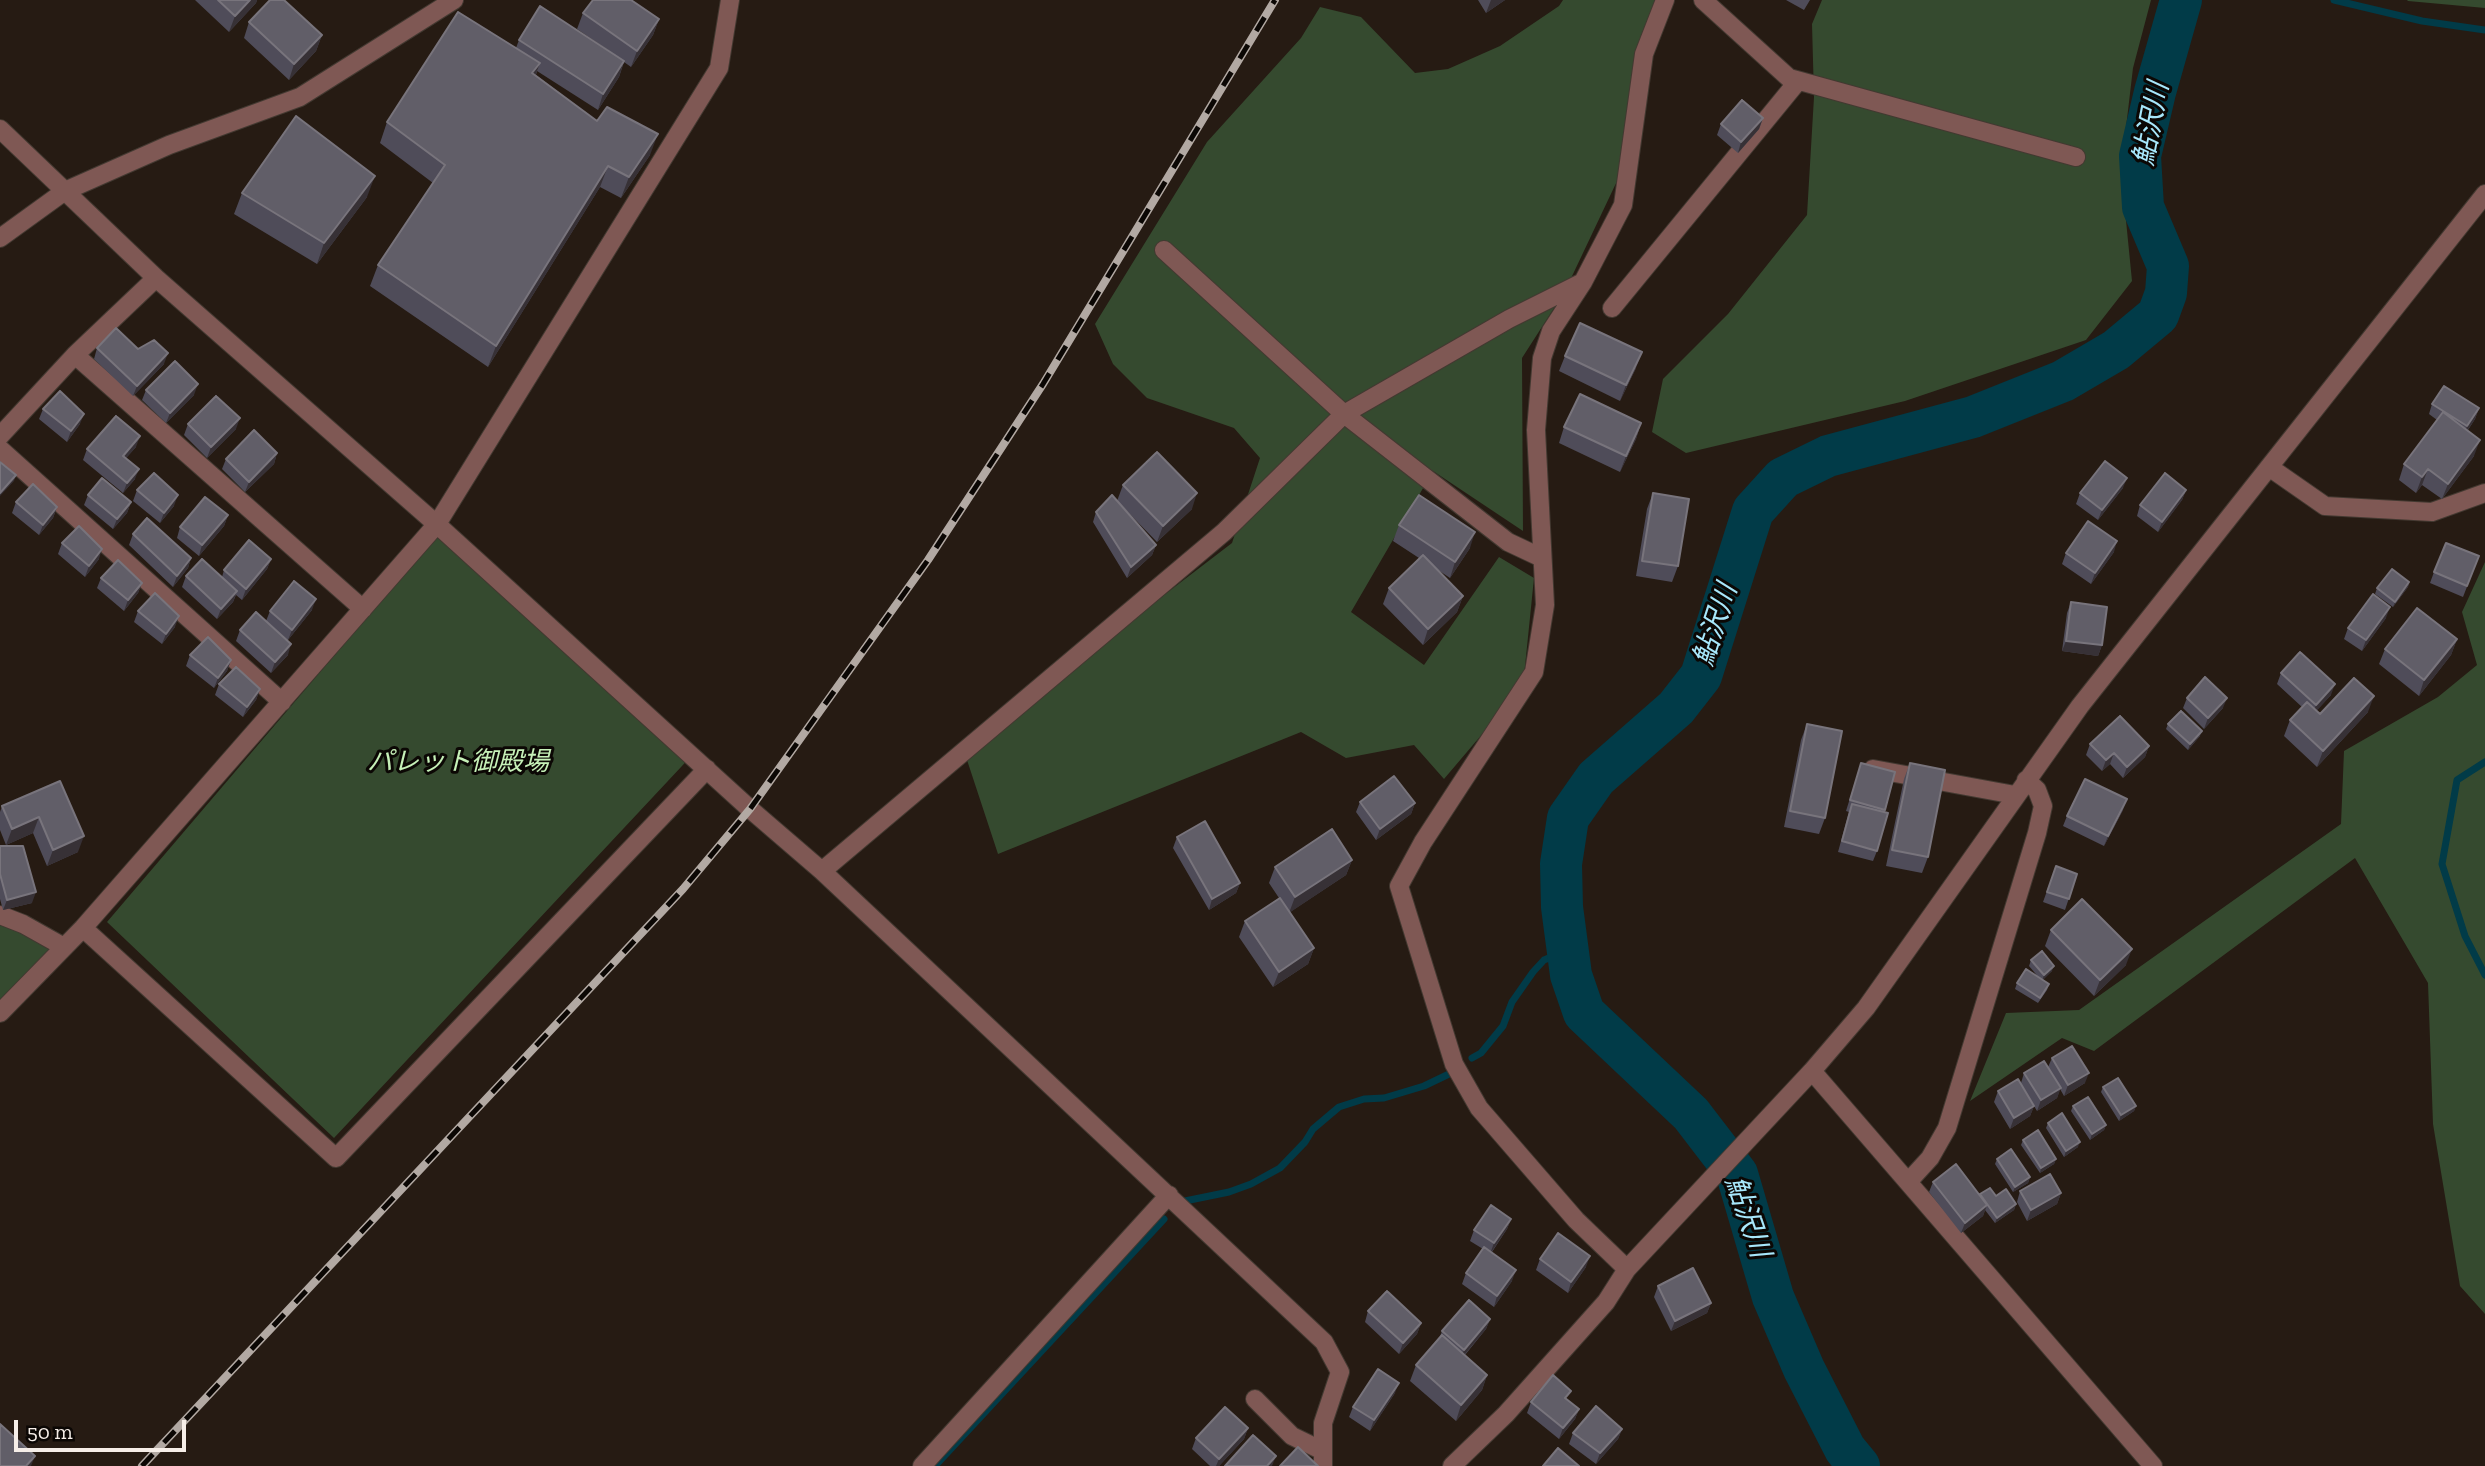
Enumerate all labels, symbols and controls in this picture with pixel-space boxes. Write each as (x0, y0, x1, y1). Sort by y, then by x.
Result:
water label: 鮎沢川 (2127, 80, 2177, 168)
water label: 鮎沢川 (1687, 580, 1745, 670)
park label: パレット御殿場 (367, 747, 549, 779)
water label: 鮎沢川 (1717, 1172, 1777, 1262)
scale bar (18, 1406, 189, 1450)
text: 50 m (27, 1419, 73, 1444)

